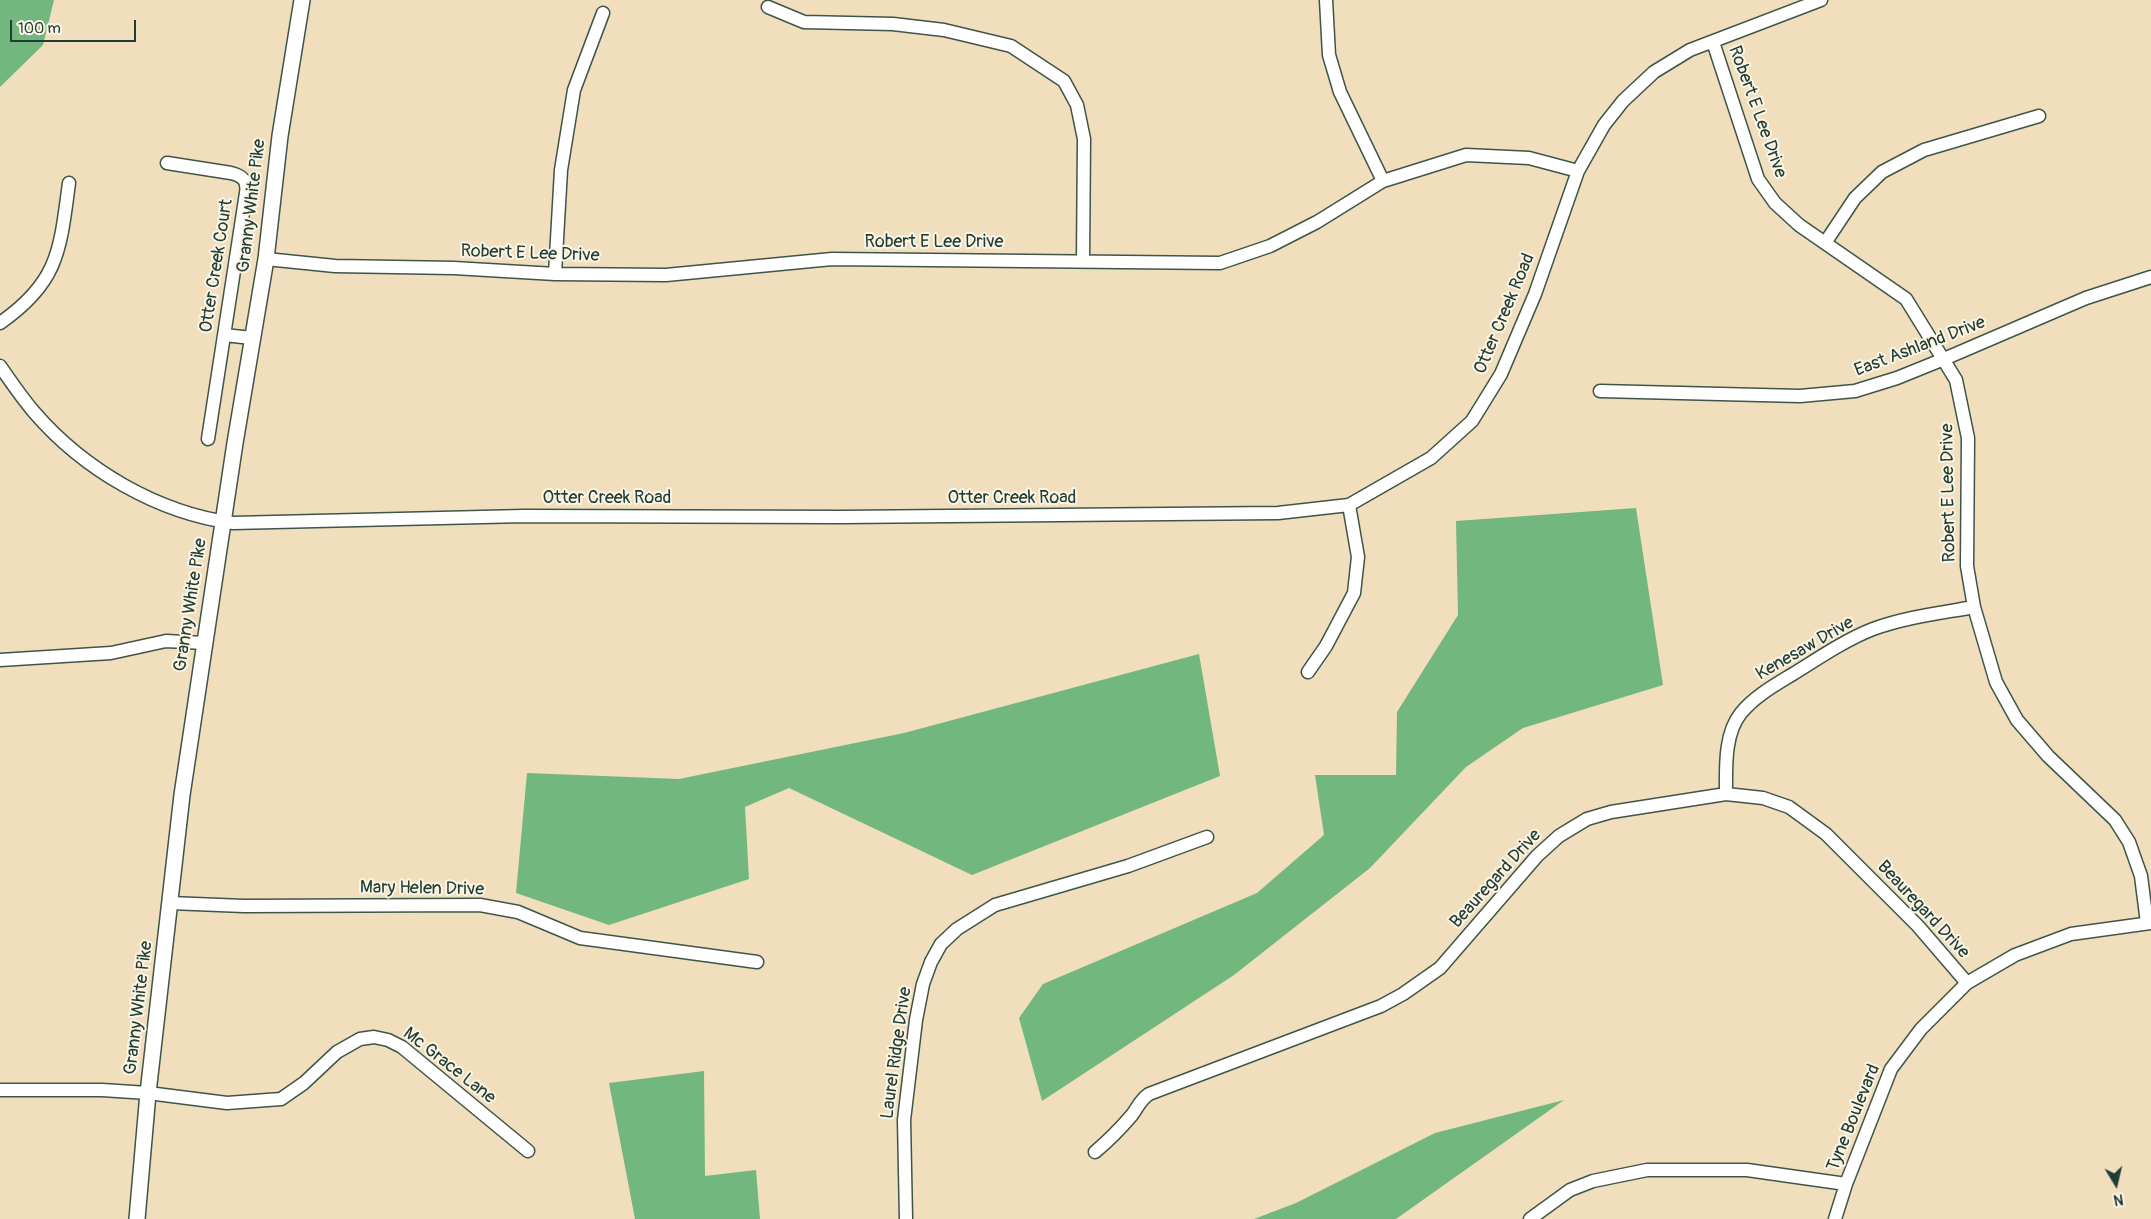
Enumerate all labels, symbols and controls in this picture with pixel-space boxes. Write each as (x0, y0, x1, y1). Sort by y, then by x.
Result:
scale bar (12, 10, 139, 42)
text: 100 m (18, 19, 61, 38)
street label: Robert E Lee Drive (1723, 43, 1791, 181)
street label: Granny White Pike (233, 138, 271, 274)
street label: Otter Creek Court (196, 198, 238, 334)
street label: Robert E Lee Drive (865, 231, 1003, 253)
street label: Robert E Lee Drive (460, 241, 600, 267)
street label: Otter Creek Road (1470, 251, 1540, 377)
street label: East Ashland Drive (1851, 312, 1989, 382)
street label: Robert E Lee Drive (1937, 423, 1961, 563)
street label: Otter Creek Road (543, 487, 671, 509)
street label: Otter Creek Road (948, 487, 1076, 509)
street label: Granny White Pike (170, 537, 212, 673)
street label: Kenesaw Drive (1752, 612, 1858, 686)
street label: Beauregard Drive (1446, 825, 1546, 933)
street label: Beauregard Drive (1872, 857, 1974, 963)
street label: Mary Helen Drive (360, 877, 484, 901)
street label: Granny White Pike (120, 940, 158, 1076)
street label: Laurel Ridge Drive (877, 986, 917, 1120)
street label: Mc Grace Lane (398, 1023, 500, 1109)
street label: Tyne Boulevard (1823, 1061, 1885, 1175)
north arrow (2091, 1159, 2141, 1209)
text: N (2112, 1190, 2124, 1208)

